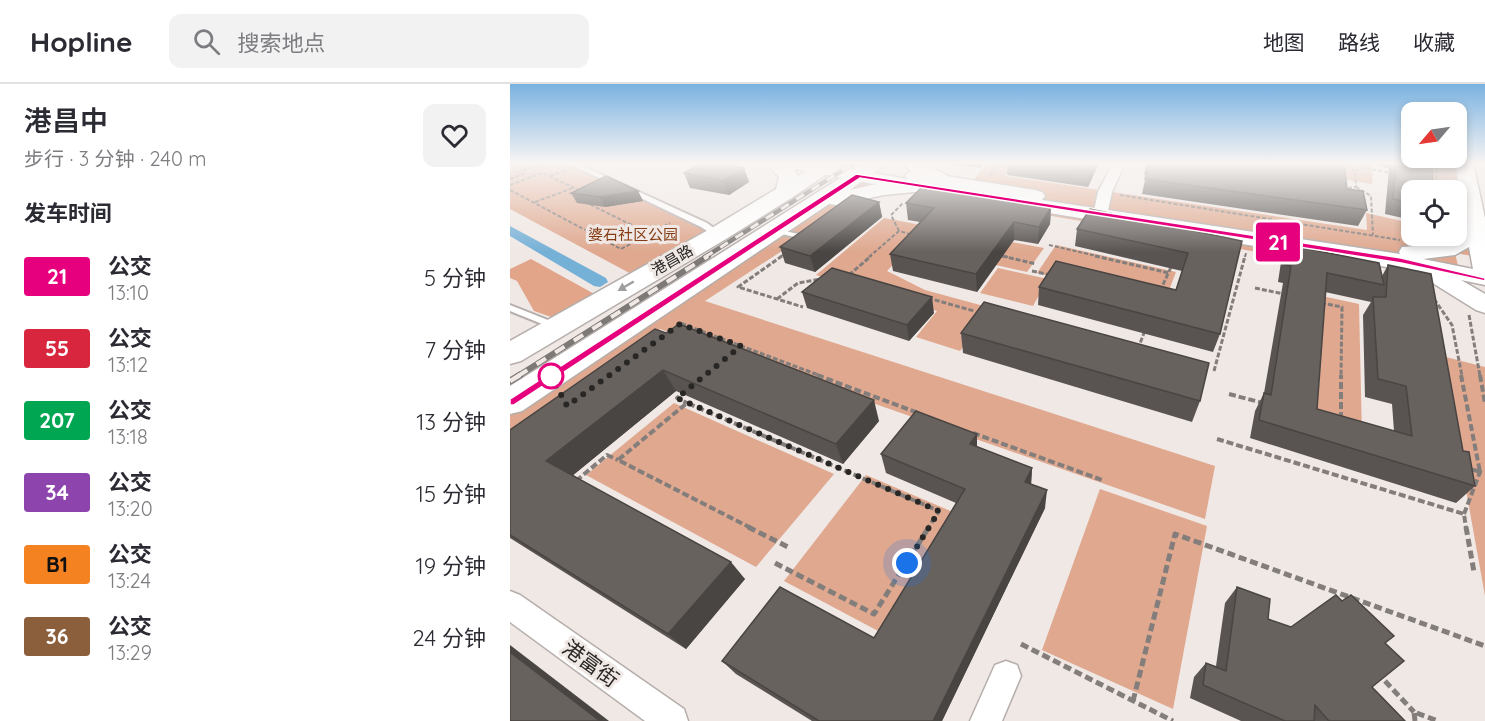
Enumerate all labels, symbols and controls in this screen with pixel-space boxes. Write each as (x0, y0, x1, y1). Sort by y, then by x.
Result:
search box (169, 14, 589, 68)
text: Hopline (30, 24, 133, 59)
icon: search (190, 25, 223, 58)
text: 搜索地点 (238, 29, 326, 57)
text: 地图 (1263, 29, 1305, 55)
text: 路线 (1338, 29, 1380, 55)
text: 收藏 (1413, 29, 1455, 55)
north arrow (1401, 102, 1467, 168)
map controls (1401, 102, 1467, 246)
text: 港昌中 (24, 103, 108, 138)
button: heart (423, 104, 486, 167)
text: 步行 · 3 分钟 · 240 m (24, 146, 207, 171)
button: locate (1401, 180, 1467, 246)
text: 发车时间 (24, 199, 112, 227)
line badge: 21 (1251, 222, 1305, 262)
park label: 婆石社区公园 (588, 225, 678, 244)
text: 21 (1268, 229, 1288, 255)
street label: 港昌路 (648, 241, 696, 279)
text: 公交 (108, 252, 152, 280)
text: 21 (47, 263, 67, 289)
text: 5 分钟 (424, 264, 486, 292)
text: 13:10 (108, 280, 149, 305)
one-way arrow (618, 281, 635, 291)
text: 公交 (108, 324, 152, 352)
text: 55 (45, 335, 69, 361)
text: 7 分钟 (425, 336, 486, 364)
text: 13:12 (108, 352, 148, 377)
unlabelled marker (538, 363, 564, 389)
text: 公交 (108, 396, 152, 424)
text: 207 (39, 407, 75, 433)
text: 13 分钟 (416, 408, 486, 436)
text: 13:18 (108, 424, 148, 449)
text: 公交 (108, 468, 152, 496)
text: 34 (45, 479, 69, 505)
text: 15 分钟 (416, 480, 486, 508)
text: 13:20 (108, 496, 153, 521)
text: 公交 (108, 540, 152, 568)
your location (892, 548, 922, 578)
text: B1 (46, 551, 68, 577)
text: 19 分钟 (416, 552, 486, 580)
text: 13:24 (108, 568, 151, 593)
text: 公交 (108, 612, 152, 640)
text: 36 (46, 623, 68, 649)
text: 24 分钟 (413, 624, 486, 652)
street label: 港富街 (558, 634, 624, 692)
text: 13:29 (108, 640, 152, 665)

